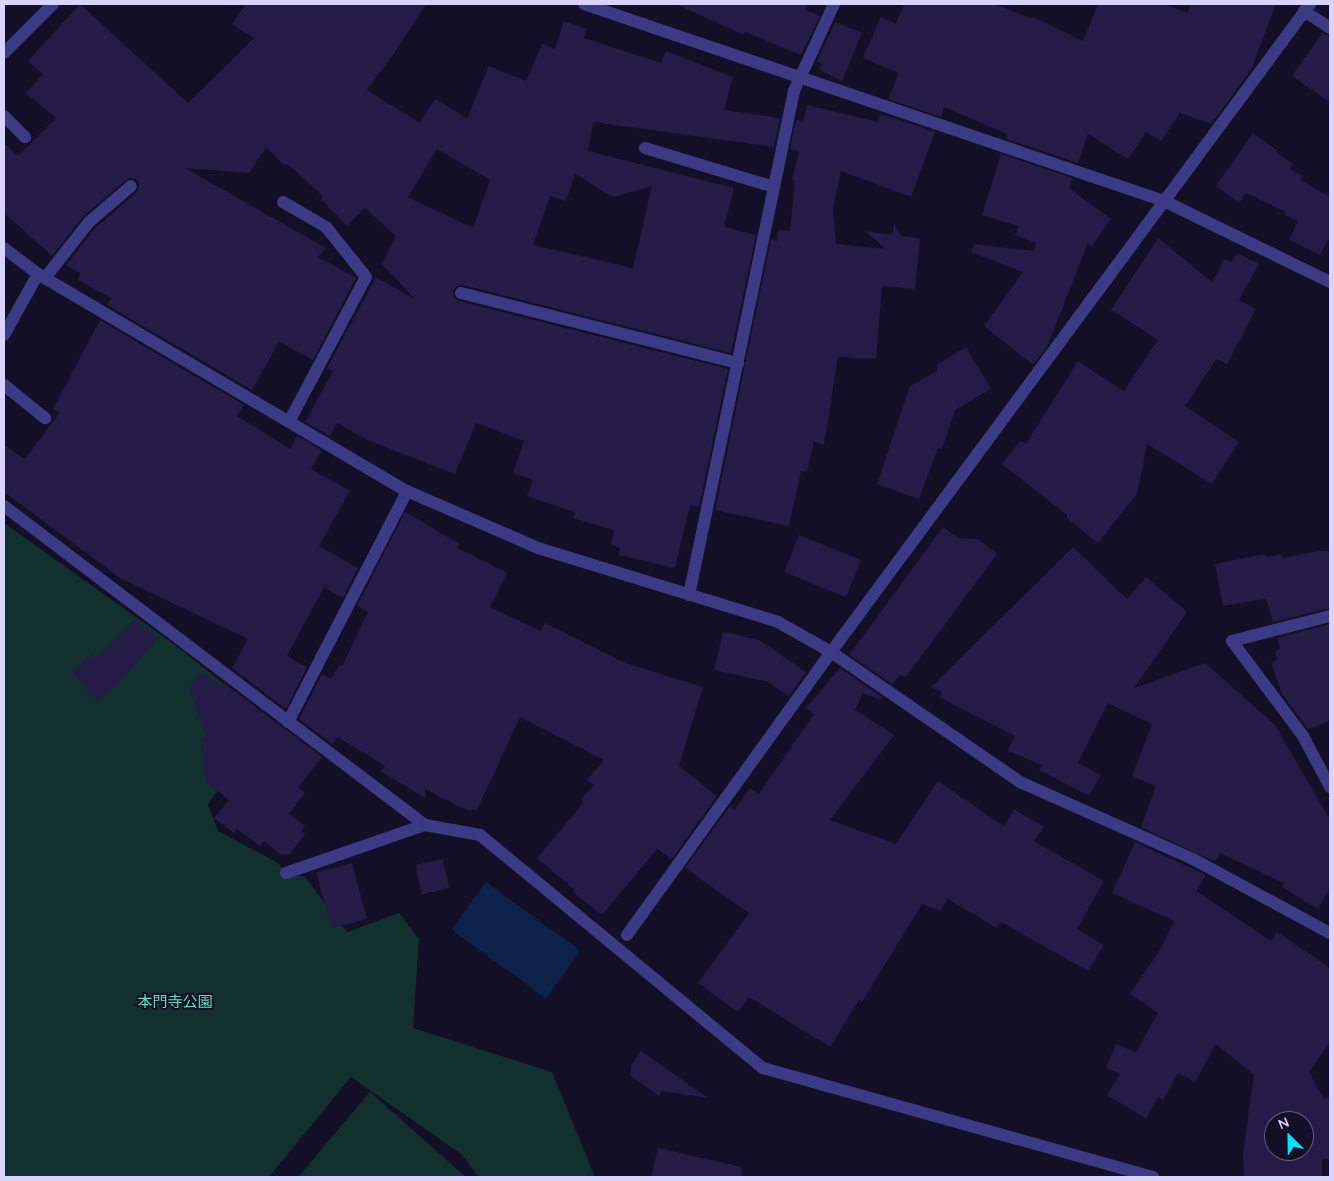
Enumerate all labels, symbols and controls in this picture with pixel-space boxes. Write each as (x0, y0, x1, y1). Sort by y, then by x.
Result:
park label: 本門寺公園 (138, 993, 212, 1011)
north arrow (1264, 1111, 1314, 1161)
text: N (1275, 1113, 1292, 1133)

